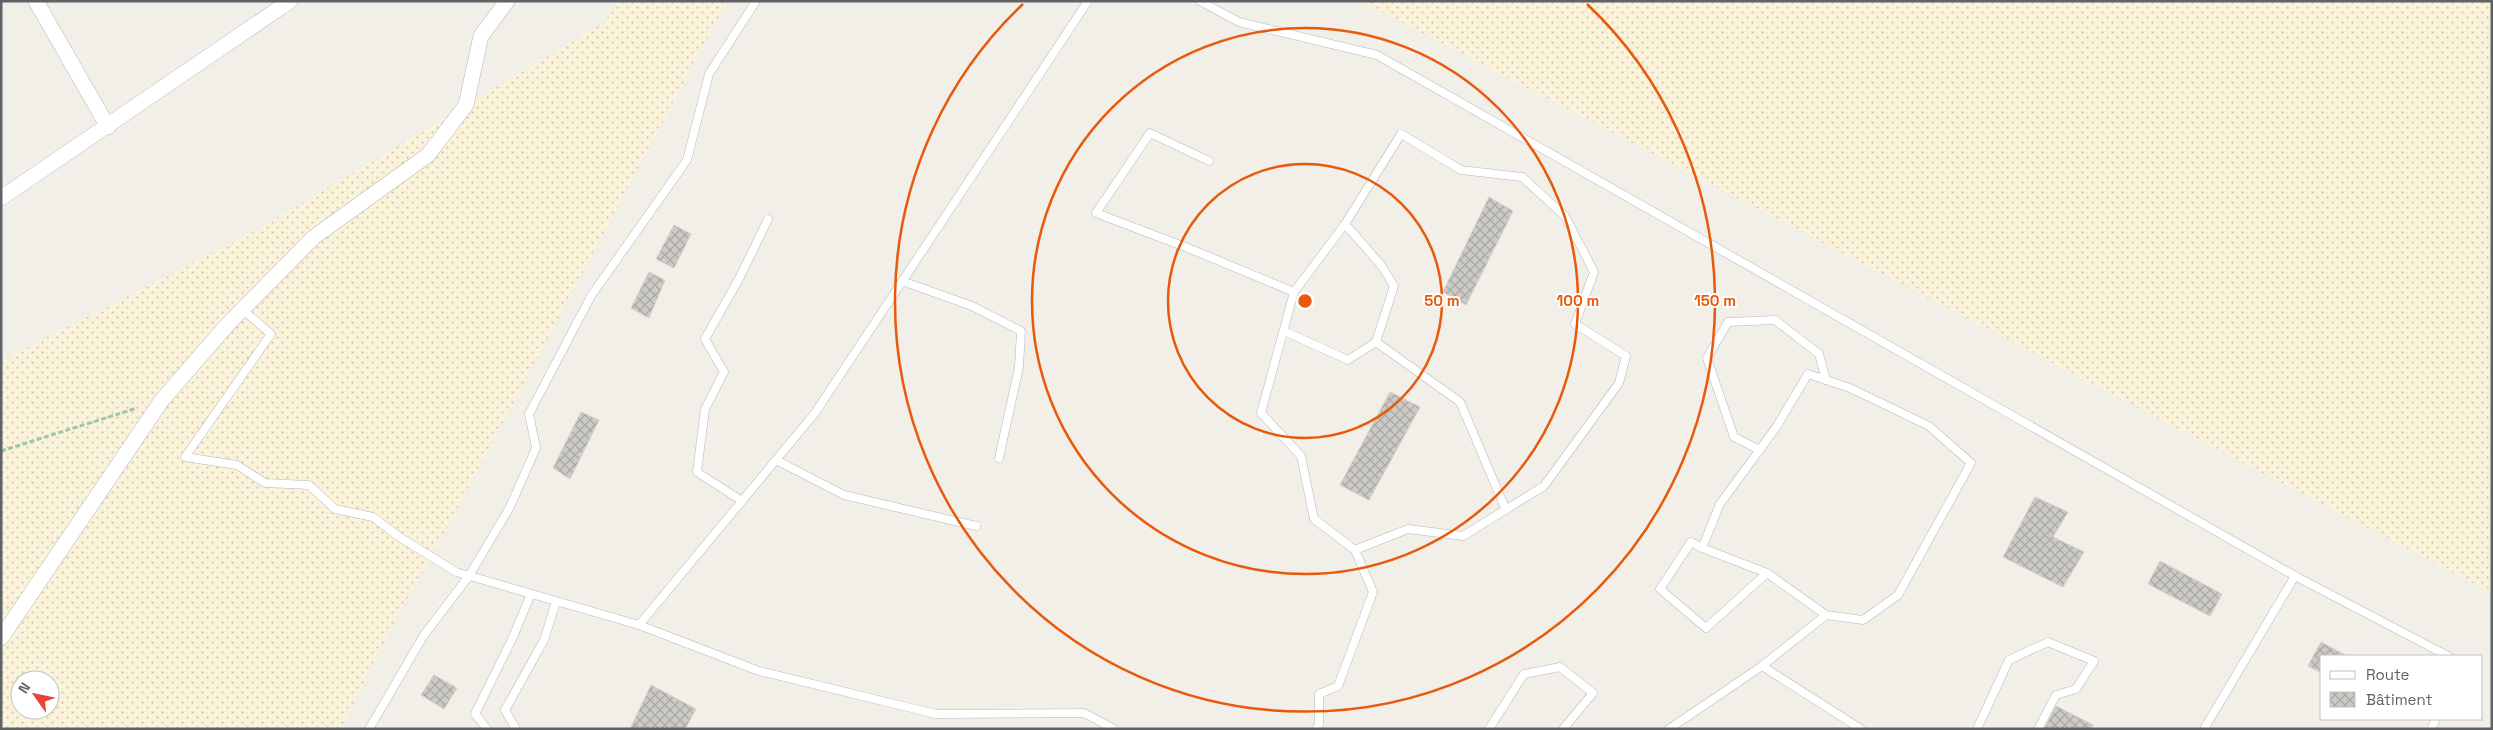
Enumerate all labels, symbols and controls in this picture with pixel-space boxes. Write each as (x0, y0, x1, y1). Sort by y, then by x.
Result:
text: 50 m (1424, 291, 1460, 310)
text: 100 m (1557, 291, 1599, 310)
text: 150 m (1694, 291, 1736, 310)
centre of rings (1296, 292, 1314, 310)
legend (2320, 655, 2483, 720)
text: Route (2366, 665, 2410, 684)
north arrow (10, 670, 60, 720)
text: N (14, 679, 34, 697)
text: Bâtiment (2366, 690, 2432, 709)

